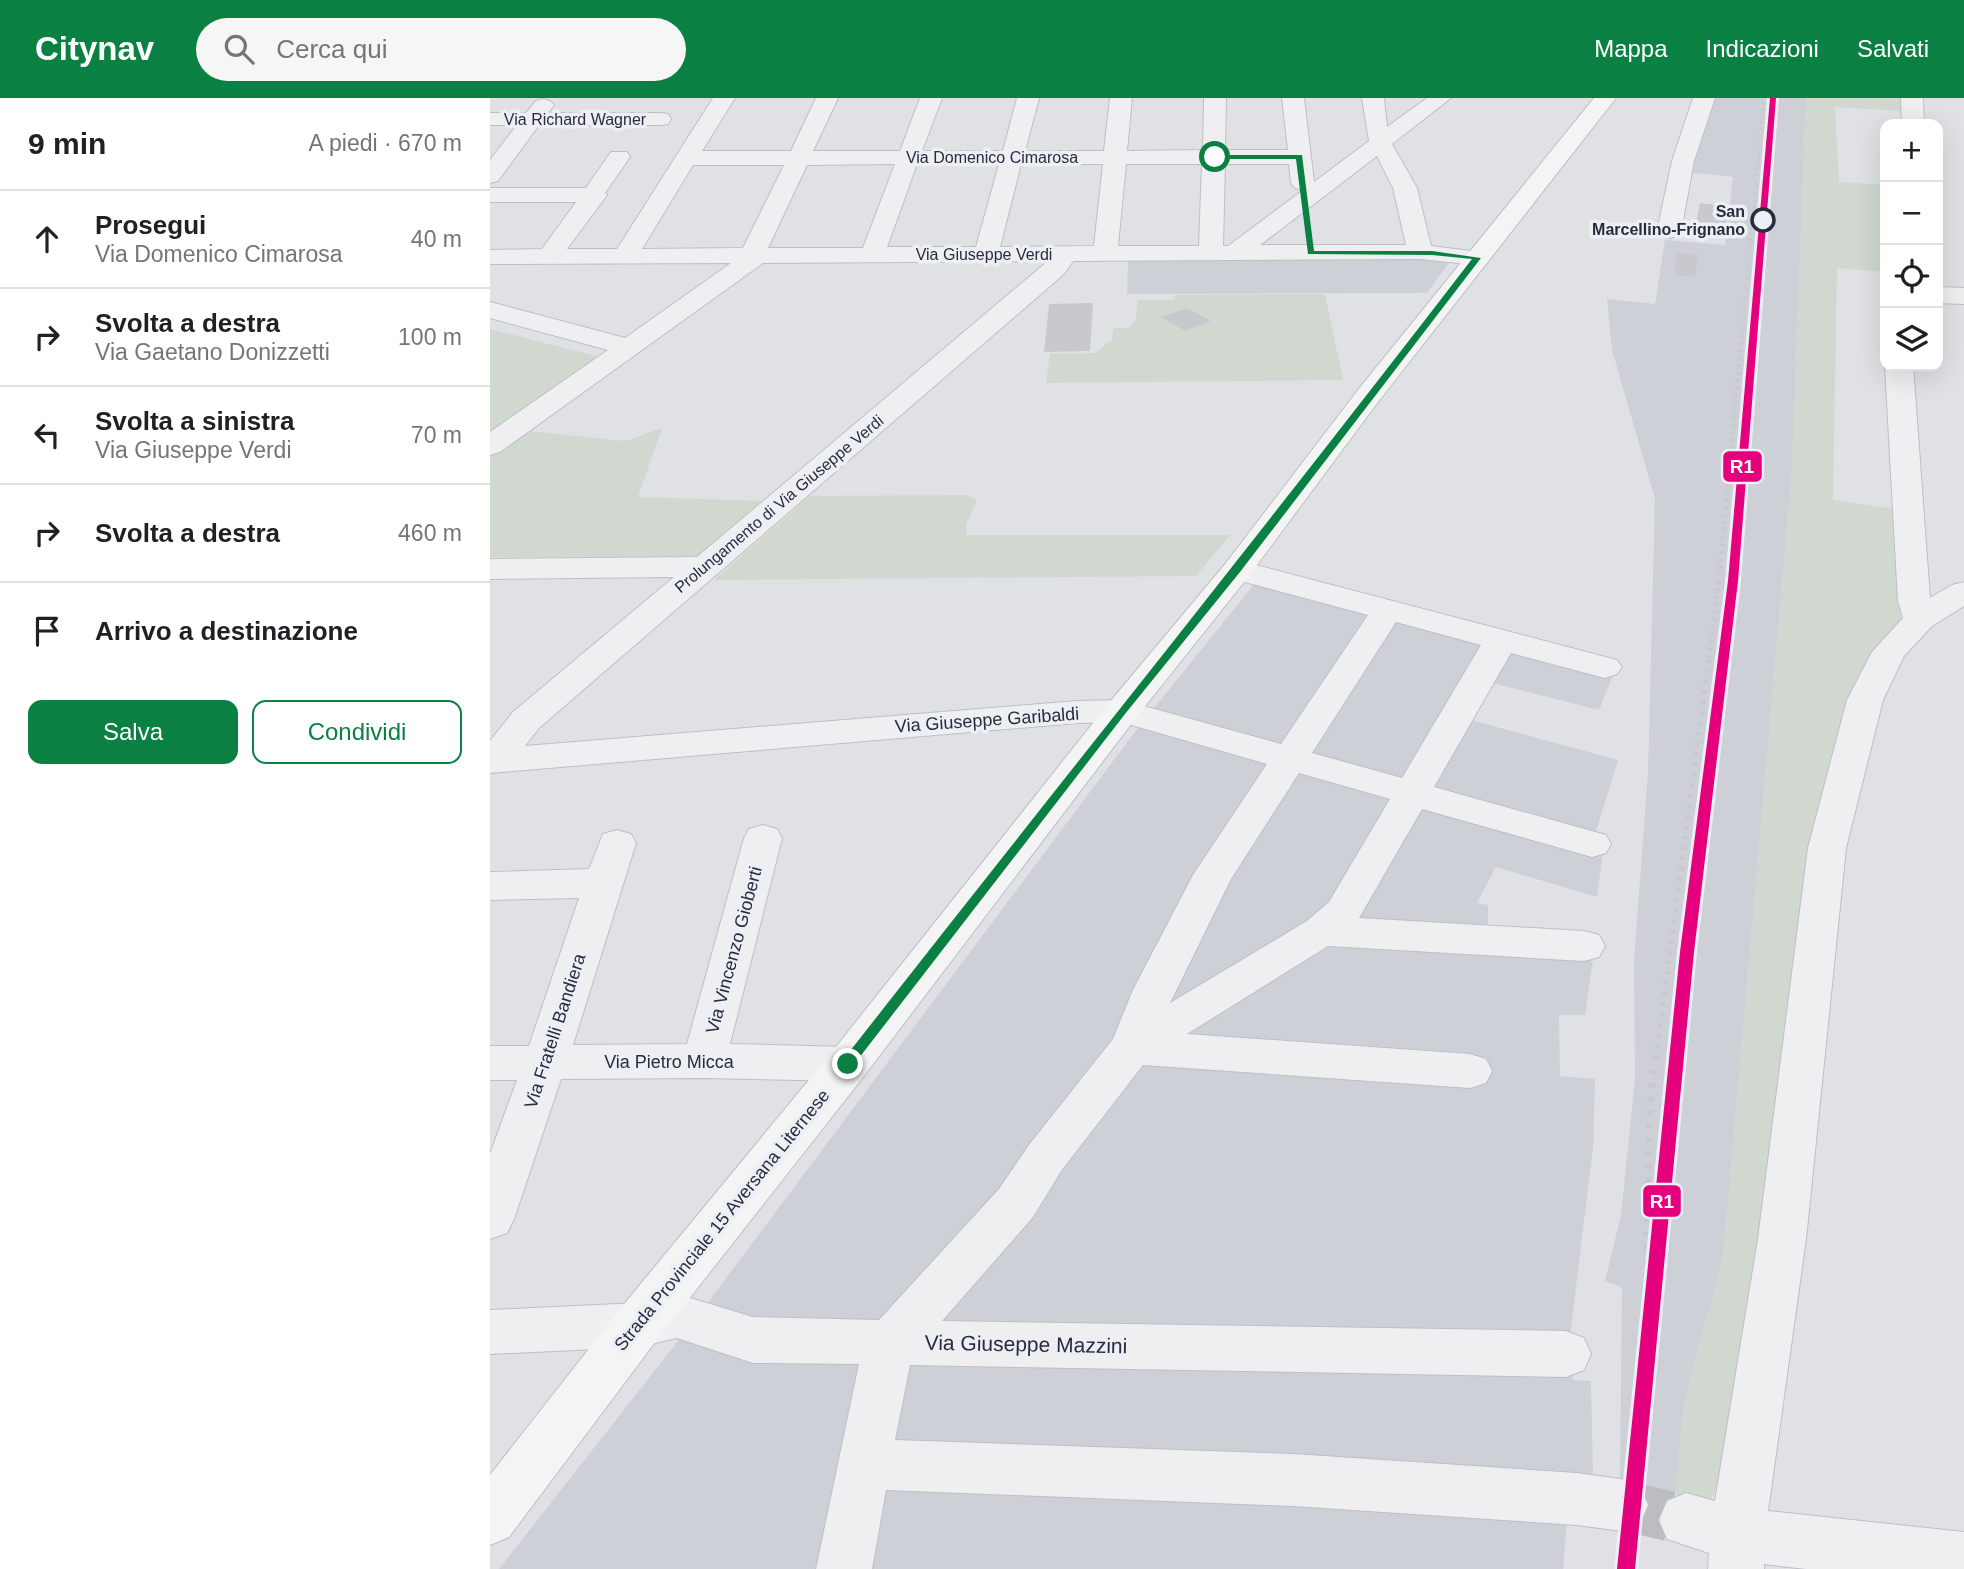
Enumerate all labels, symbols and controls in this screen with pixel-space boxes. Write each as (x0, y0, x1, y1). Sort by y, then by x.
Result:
search box (196, 18, 686, 81)
text: Citynav (35, 30, 154, 67)
icon: search (220, 30, 258, 68)
text: Cerca qui (276, 34, 388, 64)
text: Mappa (1594, 35, 1668, 62)
text: Indicazioni (1706, 35, 1819, 62)
text: Salvati (1857, 35, 1929, 62)
street label: Via Richard Wagner (504, 111, 647, 128)
map controls (1880, 119, 1943, 371)
button: + (1880, 119, 1943, 182)
text: 9 min (28, 127, 106, 160)
text: A piedi · 670 m (309, 130, 462, 156)
route start (1199, 141, 1230, 172)
street label: Via Domenico Cimarosa (906, 149, 1078, 166)
button: − (1880, 182, 1943, 245)
place label: San Marcellino-Frignano (1592, 203, 1745, 238)
marker: San Marcellino-Frignano (1751, 208, 1775, 232)
text: Prosegui (95, 210, 206, 240)
icon: ahead (28, 220, 66, 258)
text: 40 m (411, 226, 462, 252)
text: Via Domenico Cimarosa (95, 241, 343, 267)
button: locate (1880, 245, 1943, 308)
street label: Via Giuseppe Verdi (916, 246, 1052, 263)
text: Svolta a destra (95, 308, 280, 338)
button: layers (1880, 308, 1943, 371)
icon: right (28, 318, 66, 356)
text: 100 m (398, 324, 462, 350)
text: Via Gaetano Donizzetti (95, 339, 330, 365)
text: Svolta a sinistra (95, 406, 294, 436)
street label: Prolungamento di Via Giuseppe Verdi (671, 412, 887, 596)
icon: left (28, 416, 66, 454)
text: 70 m (411, 422, 462, 448)
text: Via Giuseppe Verdi (95, 437, 292, 463)
line badge: R1 (1722, 450, 1763, 483)
text: R1 (1730, 456, 1755, 477)
icon: right (28, 514, 66, 552)
text: Svolta a destra (95, 518, 280, 548)
text: 460 m (398, 520, 462, 546)
icon: arrive (28, 612, 66, 650)
text: Arrivo a destinazione (95, 616, 358, 646)
button: Salva (28, 700, 238, 764)
button: Condividi (252, 700, 462, 764)
street label: Via Giuseppe Garibaldi (894, 704, 1080, 736)
street label: Via Vincenzo Gioberti (702, 864, 766, 1036)
street label: Via Fratelli Bandiera (520, 950, 590, 1111)
route end (832, 1048, 863, 1079)
street label: Via Pietro Micca (604, 1052, 735, 1072)
street label: Strada Provinciale 15 Aversana Liternese (610, 1086, 834, 1354)
line badge: R1 (1642, 1184, 1682, 1218)
text: R1 (1650, 1191, 1675, 1212)
street label: Via Giuseppe Mazzini (924, 1331, 1128, 1357)

